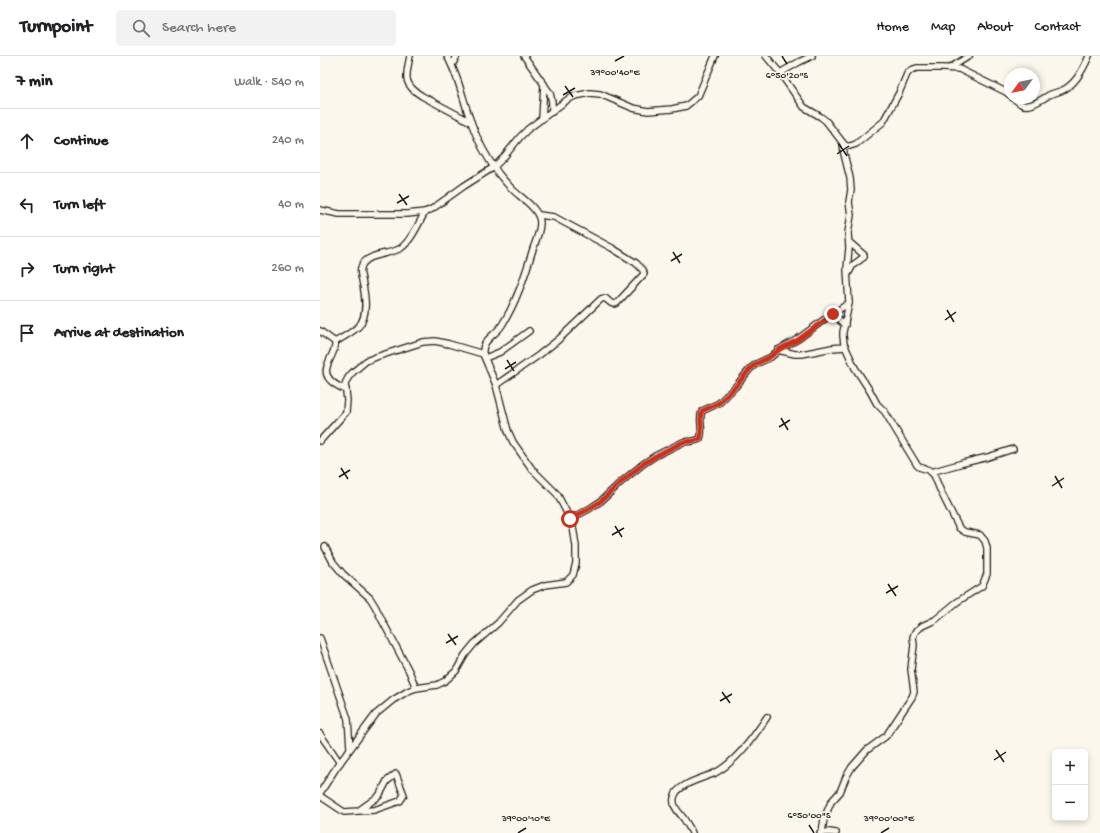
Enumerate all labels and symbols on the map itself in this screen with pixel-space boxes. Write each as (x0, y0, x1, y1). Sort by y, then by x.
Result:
text: 39°00'40"E (589, 67, 640, 79)
north arrow (1004, 68, 1040, 104)
text: 6°50'20"S (766, 70, 809, 82)
route end (824, 305, 842, 323)
route start (561, 510, 579, 528)
text: 6°50'00"S (787, 810, 831, 822)
text: 39°00'10"E (501, 813, 551, 825)
text: 39°00'00"E (863, 813, 915, 825)

